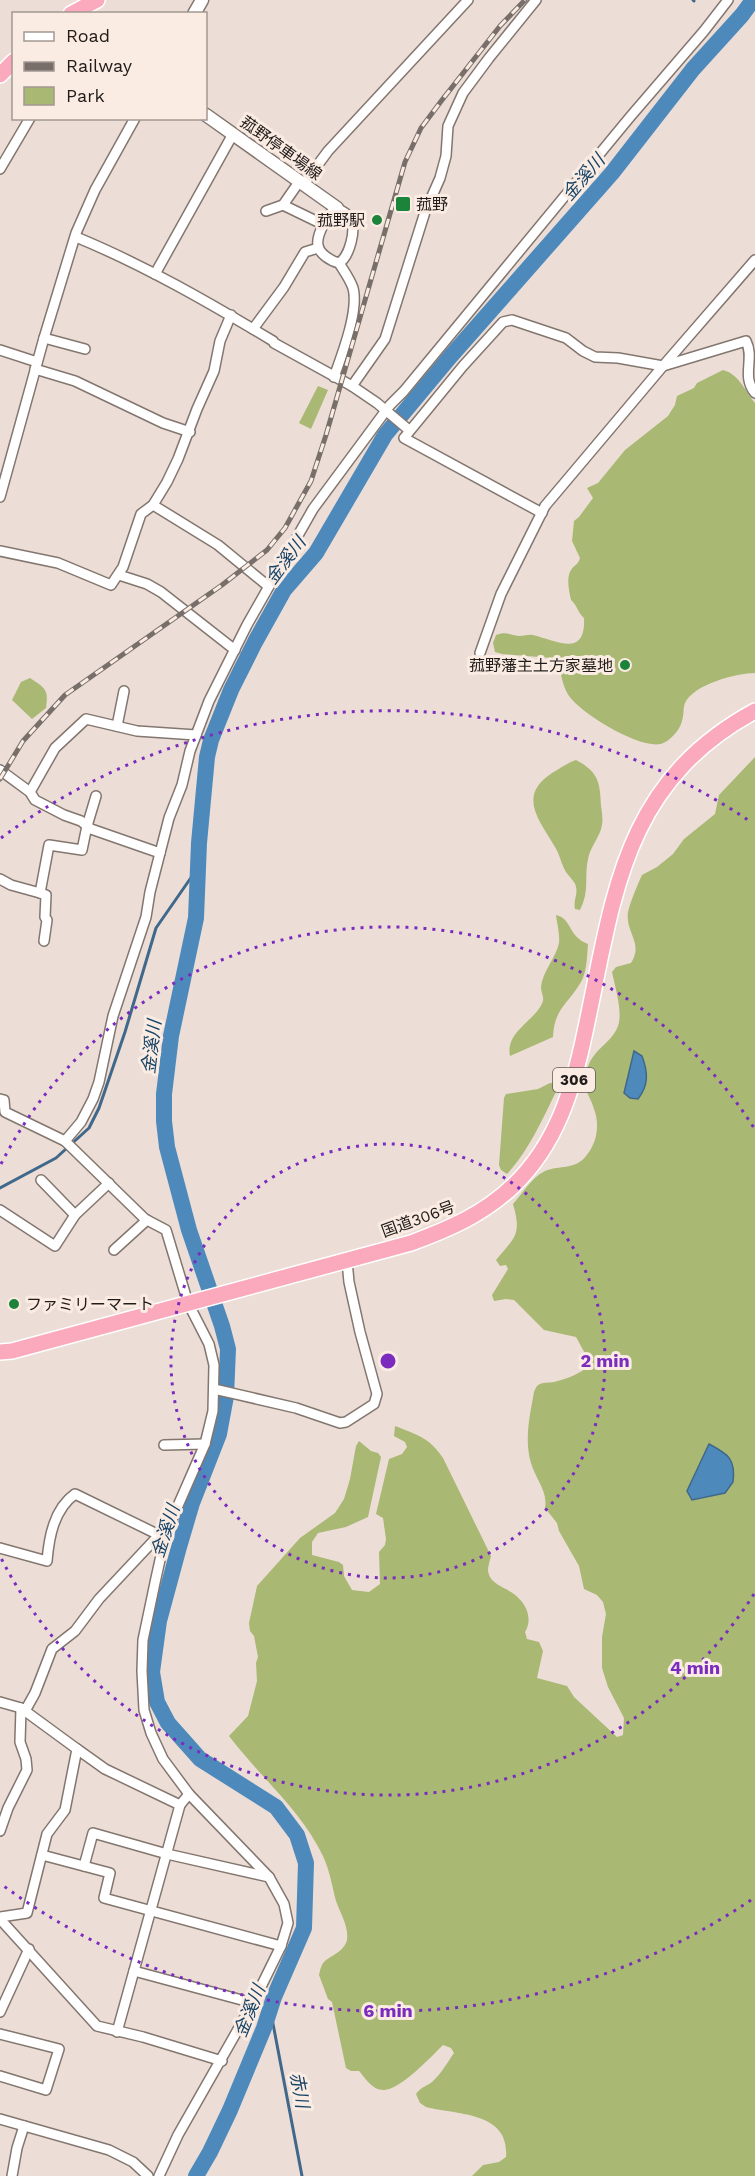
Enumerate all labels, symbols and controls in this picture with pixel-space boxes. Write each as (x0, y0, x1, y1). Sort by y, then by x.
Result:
legend (12, 12, 207, 120)
text: Road (66, 25, 110, 46)
text: Railway (66, 55, 133, 76)
text: Park (66, 85, 105, 106)
street label: 菰野停車場線 (237, 112, 325, 184)
water label: 金溪川 (557, 148, 610, 204)
marker: 菰野 (394, 195, 412, 213)
place label: 菰野 (416, 195, 448, 214)
place label: 菰野駅 (317, 211, 365, 230)
marker: 菰野駅 (370, 213, 384, 227)
water label: 金溪川 (260, 531, 311, 588)
place label: 菰野藩主土方家墓地 (469, 656, 613, 675)
marker: 菰野藩主土方家墓地 (618, 658, 632, 672)
water label: 金溪川 (137, 1017, 165, 1075)
road number: 306 (553, 1068, 595, 1092)
street label: 国道306号 (379, 1197, 457, 1241)
place label: ファミリーマート (26, 1295, 154, 1314)
marker: ファミリーマート (7, 1297, 21, 1311)
text: 2 min (580, 1350, 630, 1371)
centre of rings (378, 1351, 398, 1371)
water label: 金溪川 (147, 1500, 184, 1560)
text: 4 min (670, 1657, 720, 1678)
water label: 金溪川 (229, 1980, 270, 2040)
text: 6 min (363, 2000, 413, 2021)
water label: 赤川 (286, 2070, 314, 2112)

